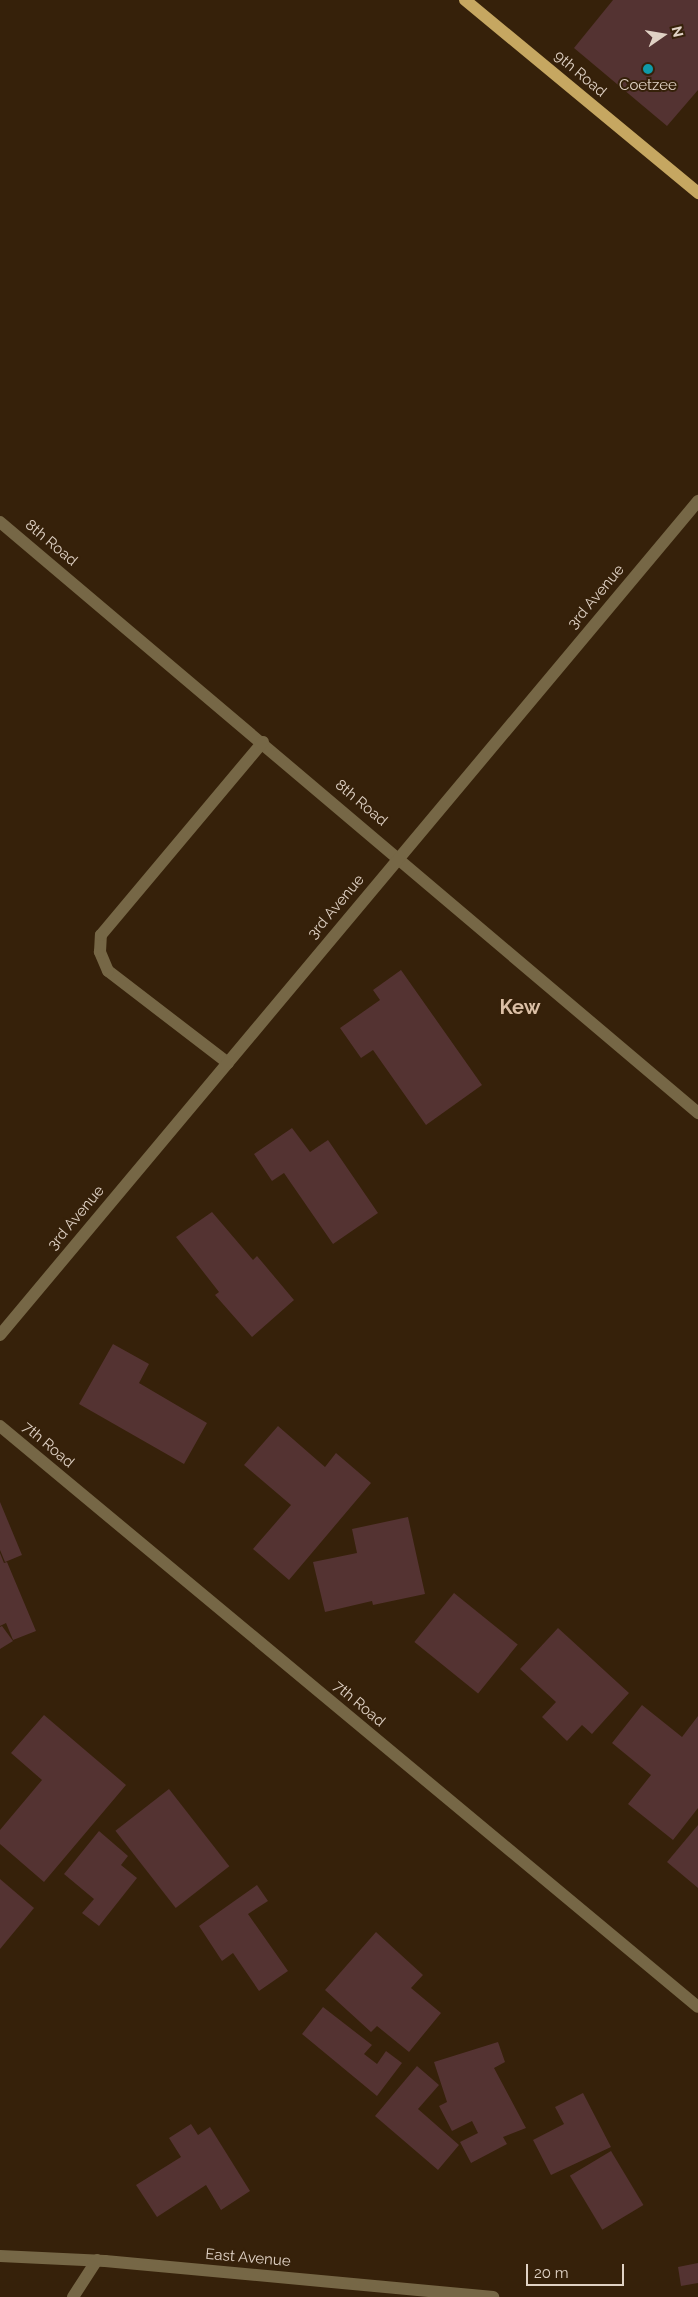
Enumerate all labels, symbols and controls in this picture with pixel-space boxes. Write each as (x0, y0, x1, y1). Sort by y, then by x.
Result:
north arrow (638, 10, 688, 60)
text: N (669, 25, 687, 39)
street label: 9th Road (550, 47, 610, 101)
marker: Coetzee (642, 63, 654, 75)
place label: Coetzee (619, 77, 677, 95)
street label: 8th Road (21, 516, 81, 570)
street label: 3rd Avenue (564, 561, 628, 633)
street label: 8th Road (331, 776, 391, 830)
street label: 3rd Avenue (304, 871, 368, 943)
district label: Kew (499, 995, 541, 1019)
street label: 3rd Avenue (44, 1182, 108, 1254)
street label: 7th Road (19, 1418, 77, 1472)
street label: 7th Road (330, 1677, 388, 1731)
street label: East Avenue (204, 2245, 292, 2271)
scale bar (528, 2254, 626, 2286)
text: 20 m (534, 2264, 569, 2282)

